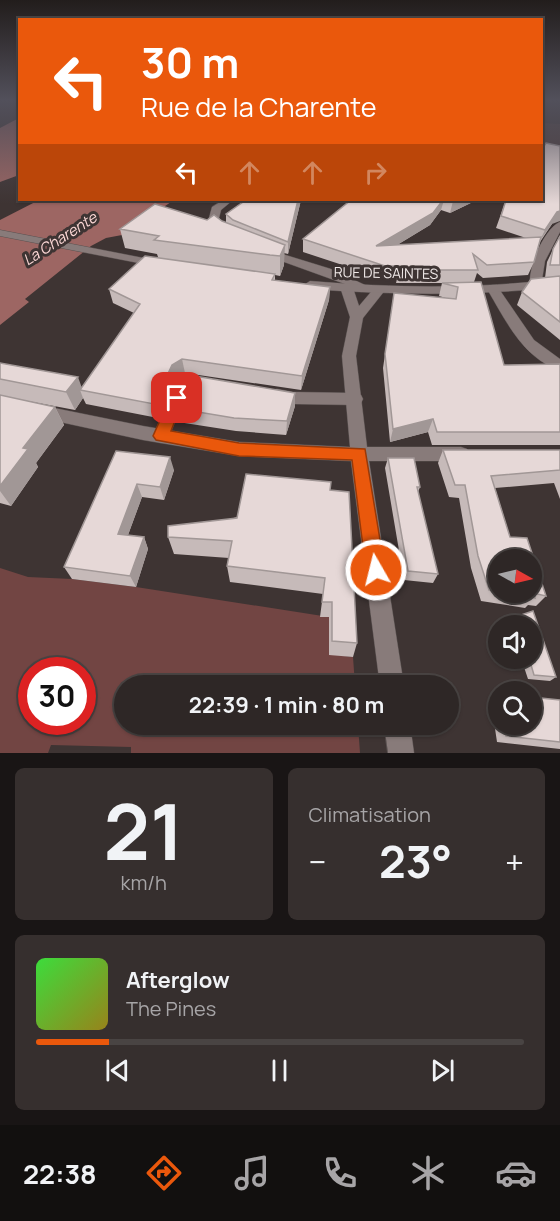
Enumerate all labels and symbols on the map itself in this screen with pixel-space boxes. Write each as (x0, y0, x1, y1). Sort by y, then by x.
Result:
water label: La Charente (19, 206, 102, 270)
street label: RUE DE SAINTES (334, 262, 439, 283)
pin (151, 372, 202, 423)
position arrow (344, 538, 408, 602)
north arrow (488, 549, 542, 603)
speed limit sign: 30 (18, 657, 96, 735)

